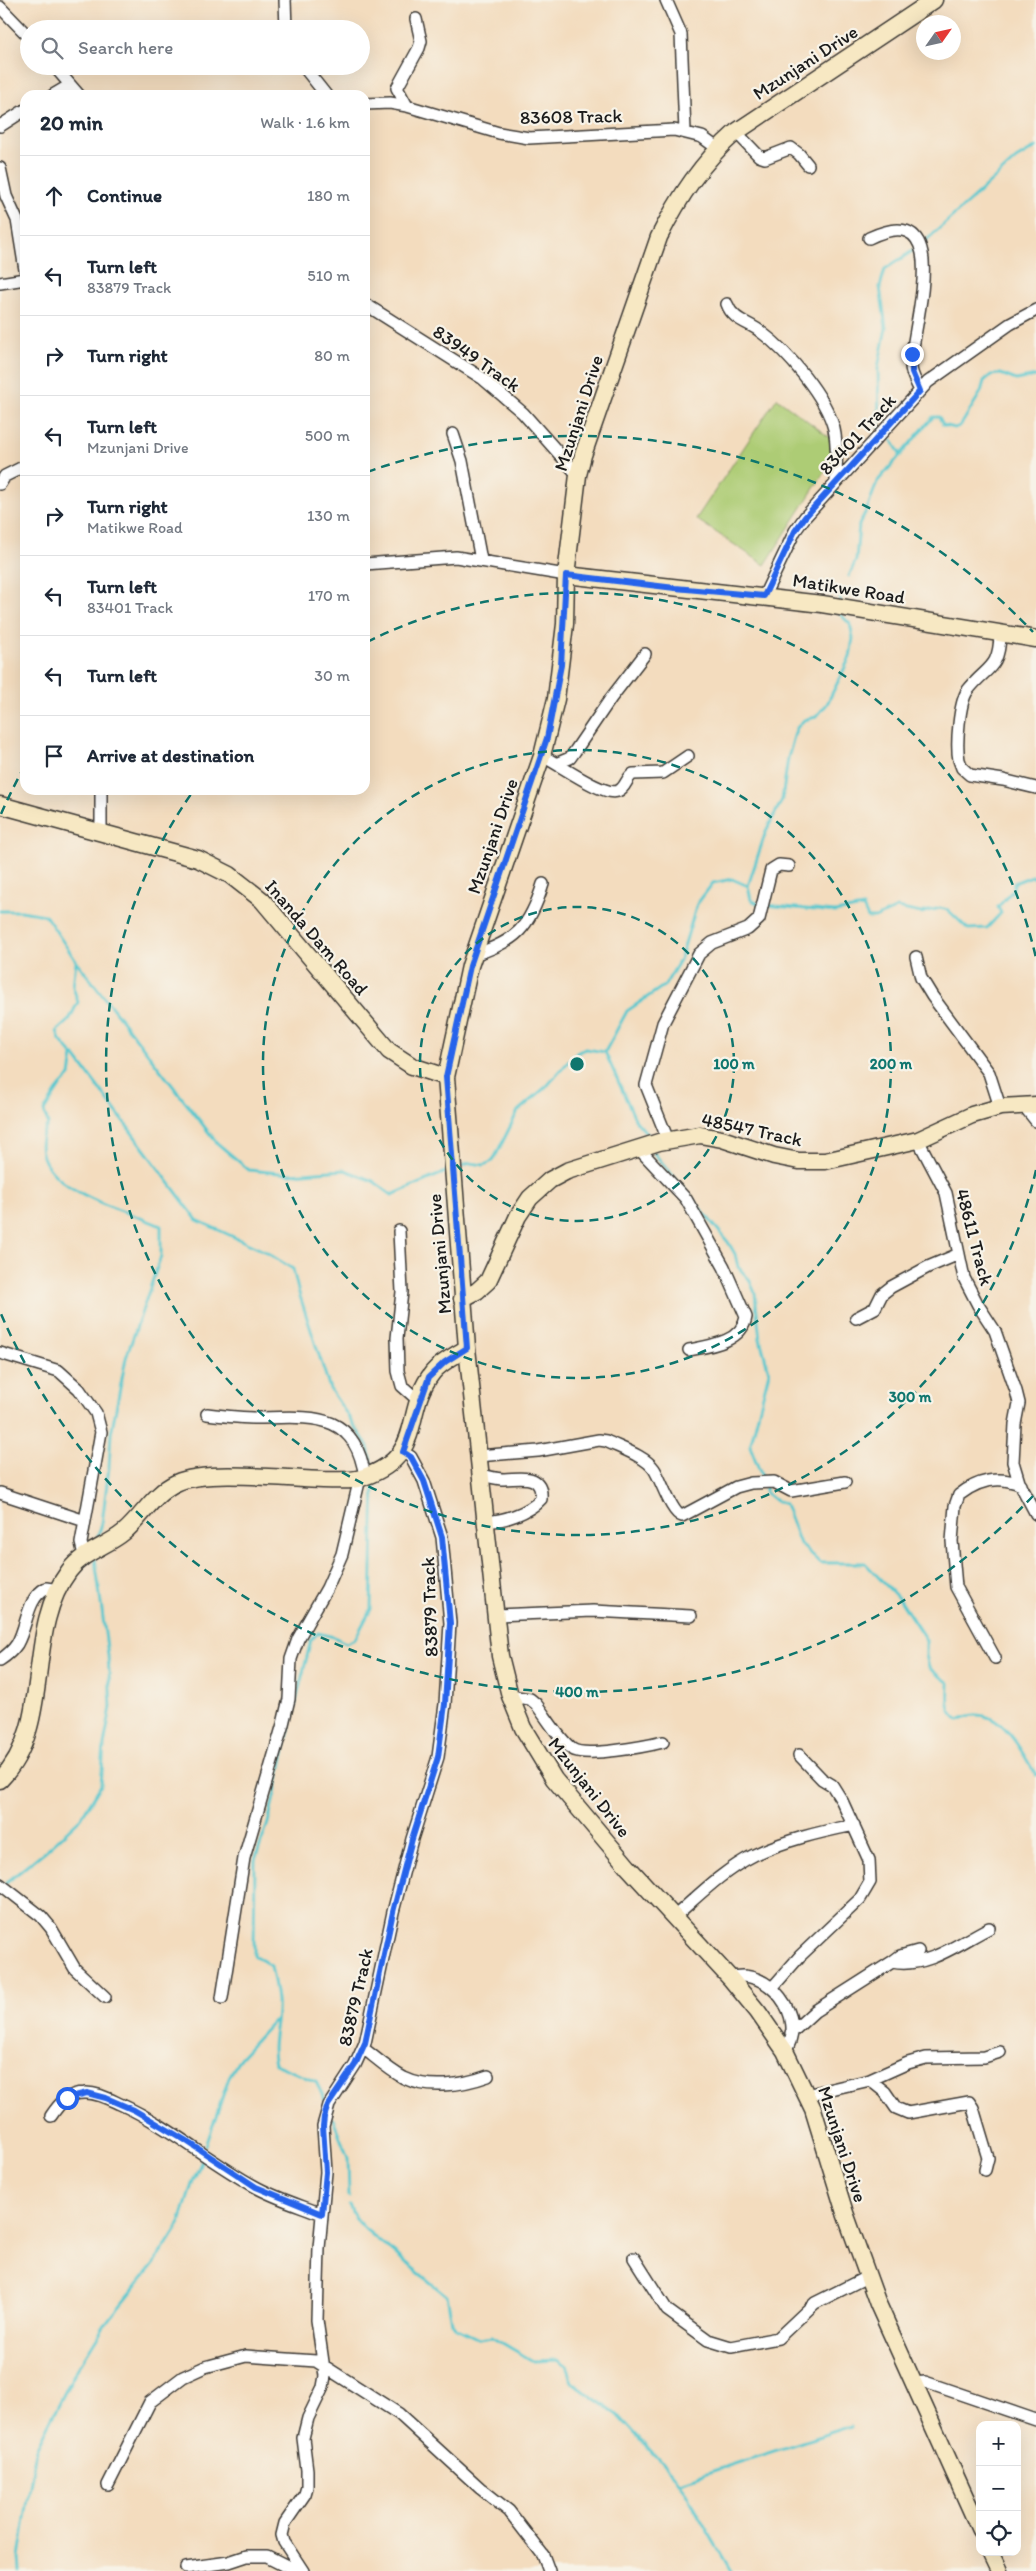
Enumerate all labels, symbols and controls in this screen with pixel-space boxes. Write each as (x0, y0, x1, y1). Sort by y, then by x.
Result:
north arrow (916, 15, 961, 60)
search box (20, 20, 370, 75)
street label: Mzunjani Drive (748, 20, 862, 105)
icon: search (38, 34, 66, 62)
text: Search here (78, 36, 173, 59)
street label: 83608 Track (520, 104, 623, 129)
text: 20 min (40, 110, 103, 135)
text: Walk · 1.6 km (260, 113, 350, 132)
icon: ahead (40, 182, 68, 210)
text: Continue (87, 184, 162, 207)
text: 180 m (307, 186, 350, 205)
text: Turn left (87, 255, 157, 278)
icon: left (40, 262, 68, 290)
text: 510 m (307, 266, 350, 285)
text: 83879 Track (87, 278, 171, 297)
street label: 83949 Track (429, 320, 525, 397)
icon: right (40, 342, 68, 370)
route end (901, 343, 924, 366)
text: Turn right (87, 344, 168, 367)
text: 80 m (314, 346, 350, 365)
street label: Mzunjani Drive (549, 352, 608, 474)
street label: 83401 Track (814, 389, 901, 480)
text: Turn left (87, 415, 157, 438)
icon: left (40, 422, 68, 450)
text: 500 m (305, 426, 350, 445)
text: Mzunjani Drive (87, 438, 189, 457)
text: Turn right (87, 495, 168, 518)
icon: right (40, 502, 68, 530)
text: 130 m (307, 506, 350, 525)
text: Matikwe Road (87, 518, 183, 537)
street label: Matikwe Road (791, 568, 907, 609)
text: Turn left (87, 575, 157, 598)
icon: left (40, 582, 68, 610)
text: 170 m (308, 586, 350, 605)
text: 83401 Track (87, 598, 173, 617)
icon: left (40, 662, 68, 690)
text: Turn left (87, 664, 157, 687)
text: 30 m (314, 666, 350, 685)
icon: arrive (40, 742, 68, 770)
text: Arrive at destination (87, 744, 254, 767)
street label: Mzunjani Drive (462, 775, 523, 897)
street label: Inanda Dam Road (260, 875, 373, 1000)
centre of rings (568, 1055, 586, 1073)
text: 100 m (713, 1055, 755, 1073)
text: 200 m (870, 1055, 913, 1073)
street label: 48547 Track (700, 1108, 804, 1151)
street label: 48611 Track (951, 1186, 998, 1288)
street label: Mzunjani Drive (423, 1193, 456, 1315)
text: 300 m (889, 1388, 932, 1406)
street label: 83879 Track (416, 1556, 443, 1657)
text: 400 m (555, 1683, 599, 1701)
street label: Mzunjani Drive (543, 1733, 636, 1842)
street label: 83879 Track (333, 1946, 378, 2048)
street label: Mzunjani Drive (813, 2083, 872, 2205)
route start (56, 2087, 79, 2110)
map controls (976, 2421, 1021, 2556)
button: + (976, 2421, 1021, 2466)
button: − (976, 2466, 1021, 2511)
button: locate (976, 2511, 1021, 2556)

